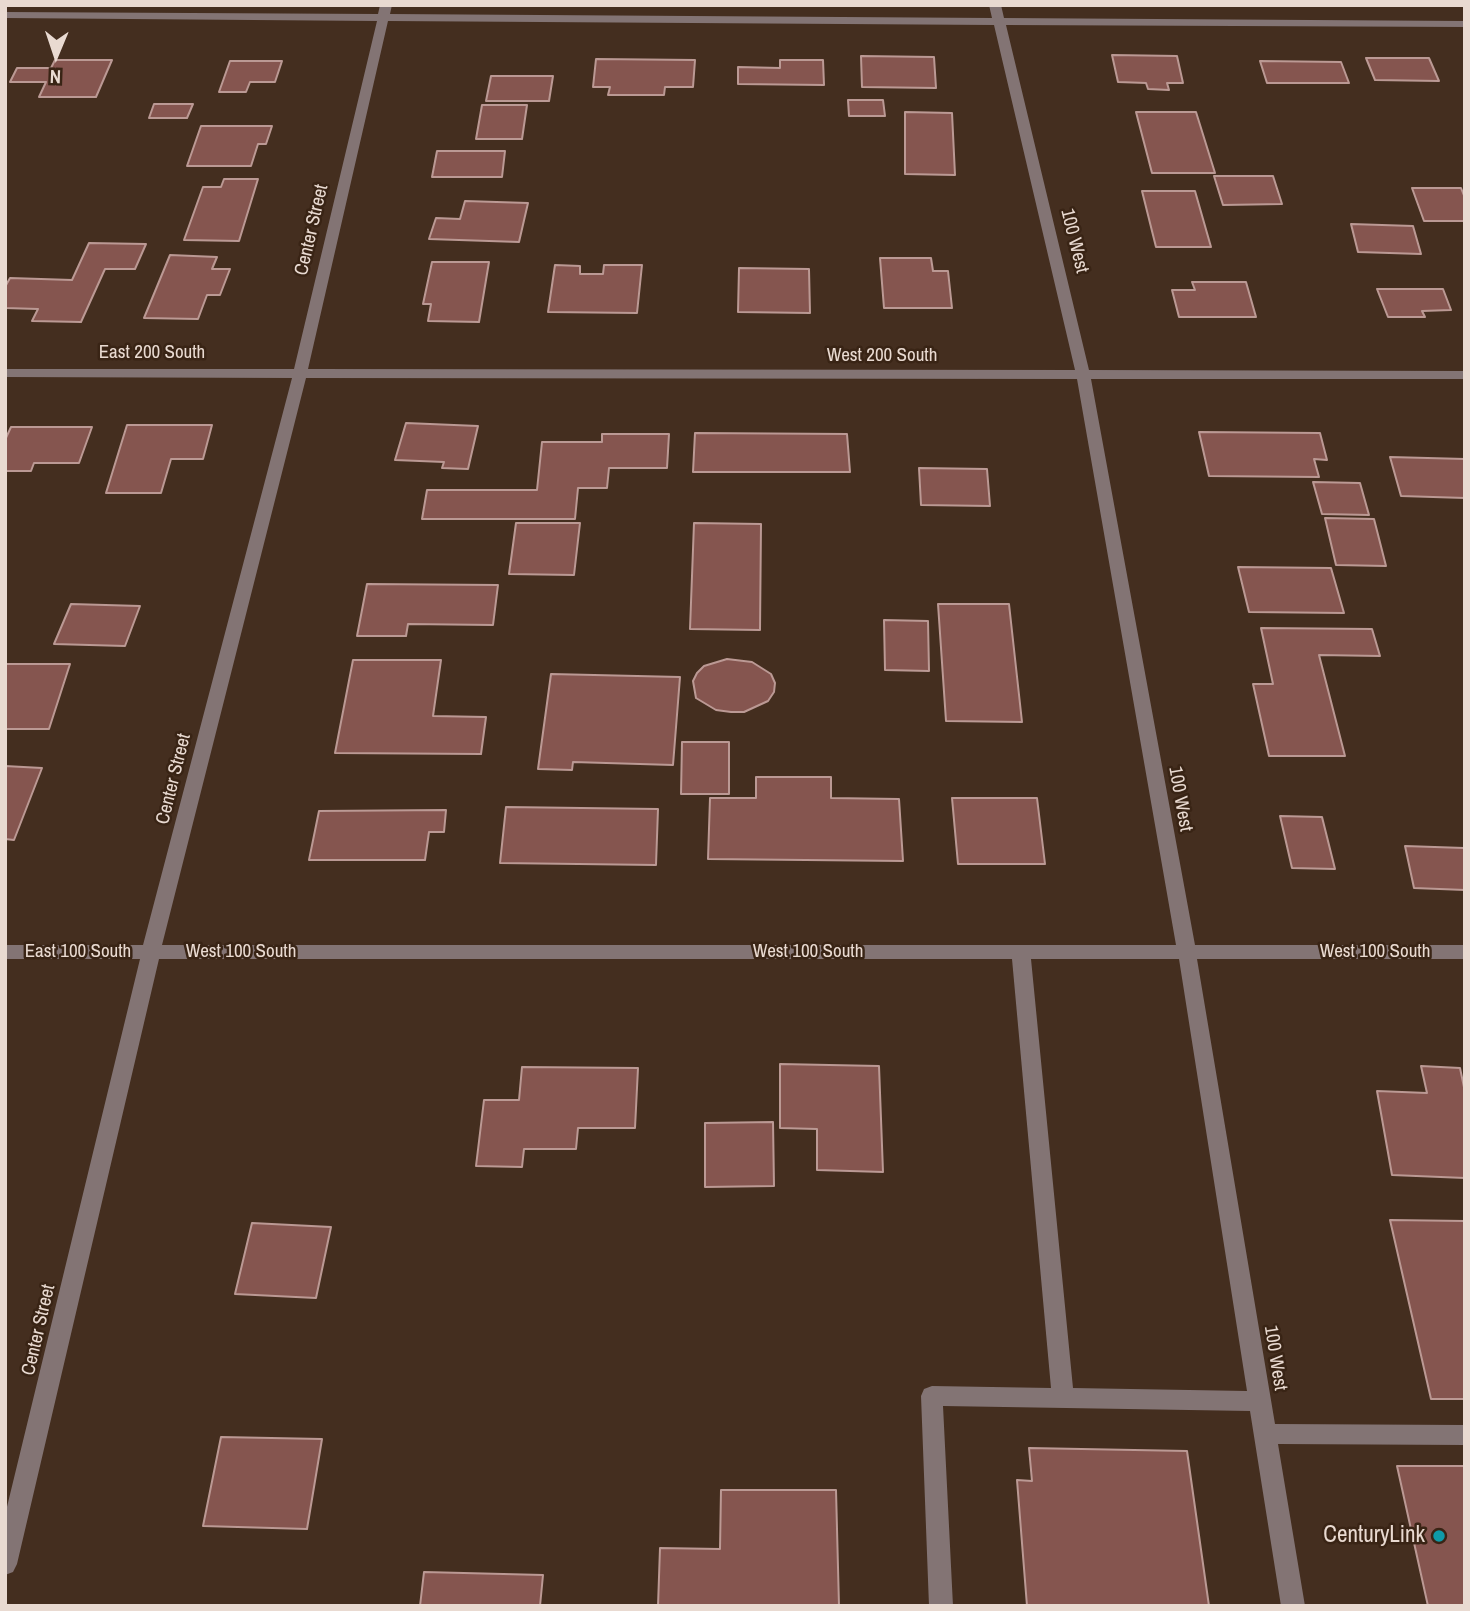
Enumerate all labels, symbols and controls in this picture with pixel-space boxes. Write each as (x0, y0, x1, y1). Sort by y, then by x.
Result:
north arrow (21, 21, 91, 91)
text: N (49, 64, 61, 90)
street label: Center Street (290, 182, 334, 278)
street label: 100 West (1055, 206, 1093, 276)
street label: East 200 South (99, 342, 205, 364)
street label: West 200 South (827, 345, 937, 367)
street label: Center Street (152, 731, 196, 827)
street label: 100 West (1163, 765, 1197, 833)
street label: East 100 South (25, 941, 131, 963)
street label: West 100 South (186, 941, 296, 963)
street label: West 100 South (753, 941, 863, 963)
street label: West 100 South (1320, 941, 1430, 963)
street label: Center Street (17, 1282, 61, 1378)
street label: 100 West (1259, 1324, 1291, 1392)
place label: CenturyLink (1323, 1522, 1425, 1550)
marker: CenturyLink (1431, 1528, 1447, 1544)

